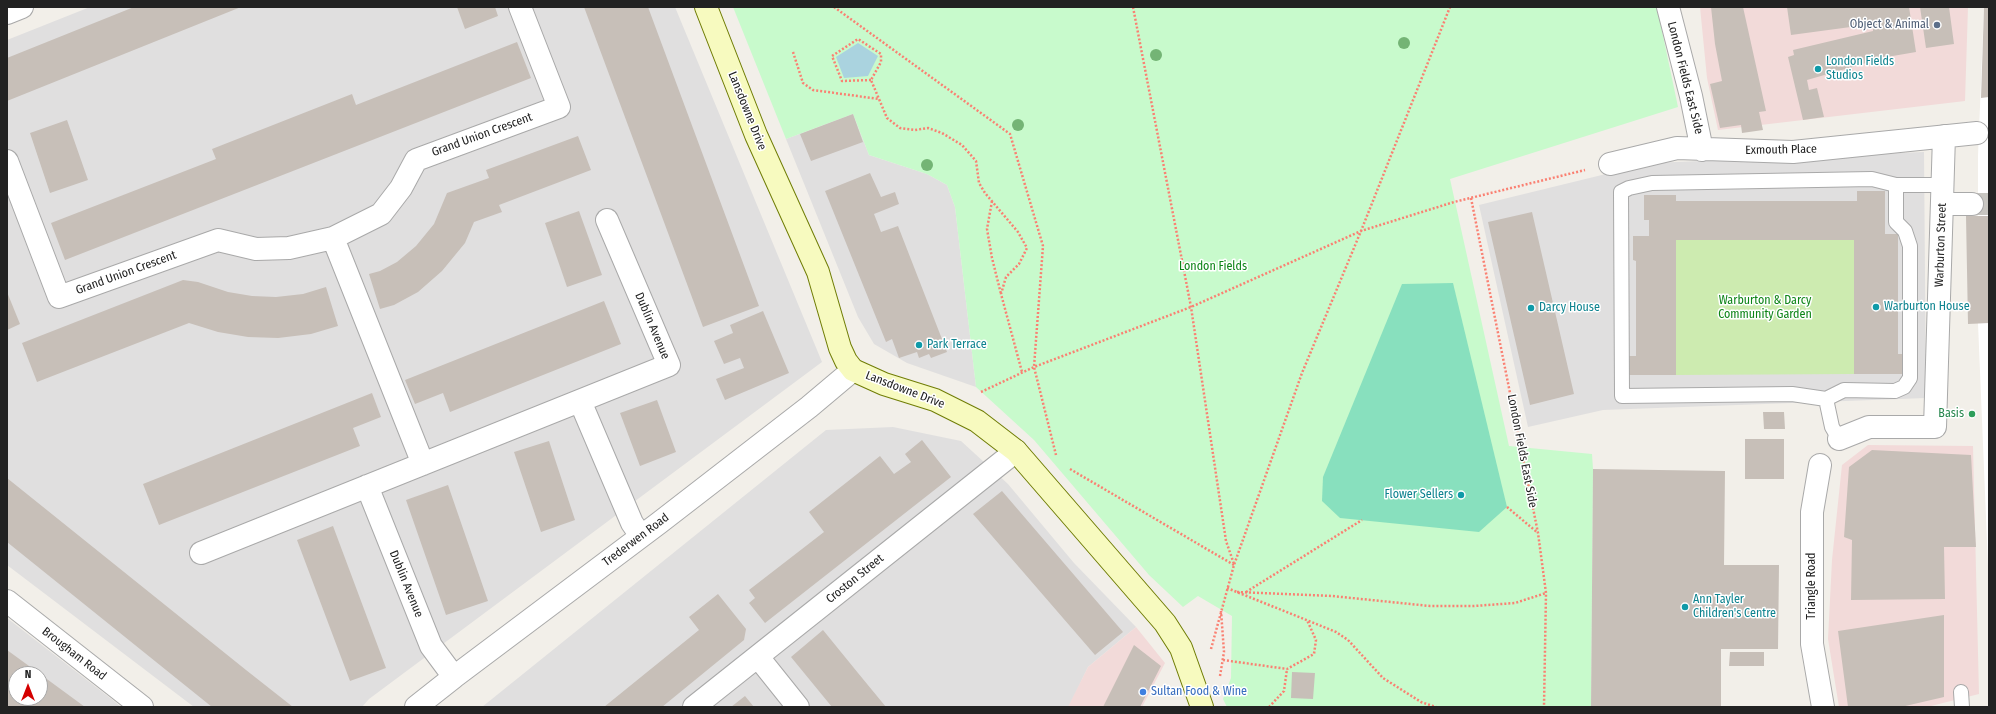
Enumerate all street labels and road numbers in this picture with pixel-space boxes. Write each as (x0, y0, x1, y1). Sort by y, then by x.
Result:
street label: London Fields East Side (1664, 20, 1706, 136)
street label: Lansdowne Drive (725, 70, 769, 152)
street label: Grand Union Crescent (430, 110, 534, 160)
street label: Exmouth Place (1745, 142, 1817, 158)
street label: Warburton Street (1932, 203, 1950, 287)
street label: Grand Union Crescent (74, 248, 178, 298)
street label: Dublin Avenue (631, 290, 673, 362)
street label: Lansdowne Drive (863, 368, 947, 412)
street label: London Fields East Side (1504, 393, 1540, 509)
street label: Trederwen Road (600, 510, 672, 570)
street label: Dublin Avenue (386, 548, 426, 620)
street label: Croston Street (823, 551, 887, 607)
street label: Triangle Road (1805, 553, 1819, 619)
street label: Brougham Road (39, 624, 109, 684)

